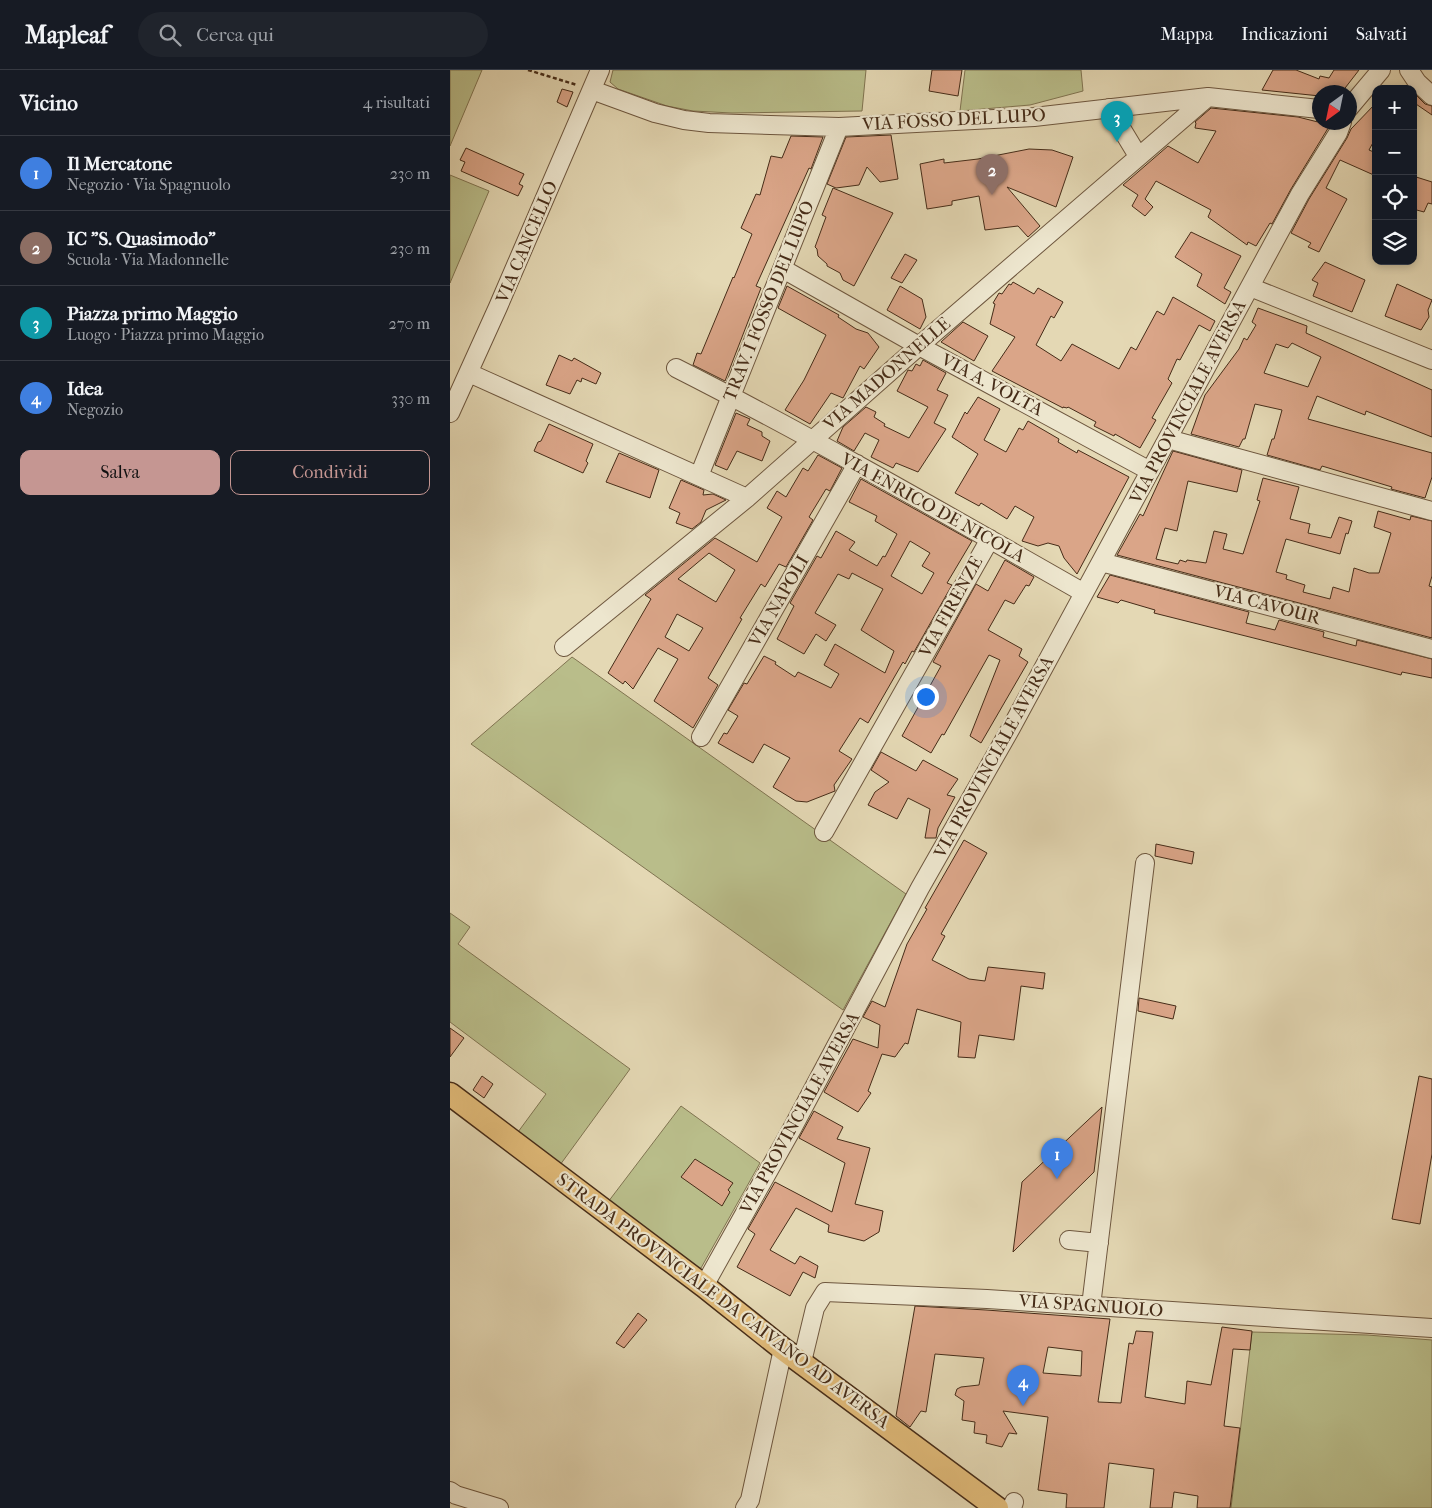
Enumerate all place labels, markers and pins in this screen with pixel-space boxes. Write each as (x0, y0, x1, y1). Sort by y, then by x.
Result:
pin: 3 (1101, 101, 1133, 142)
pin: 2 (976, 154, 1008, 195)
pin: 1 (1041, 1138, 1073, 1179)
pin: 4 (1007, 1365, 1039, 1406)

